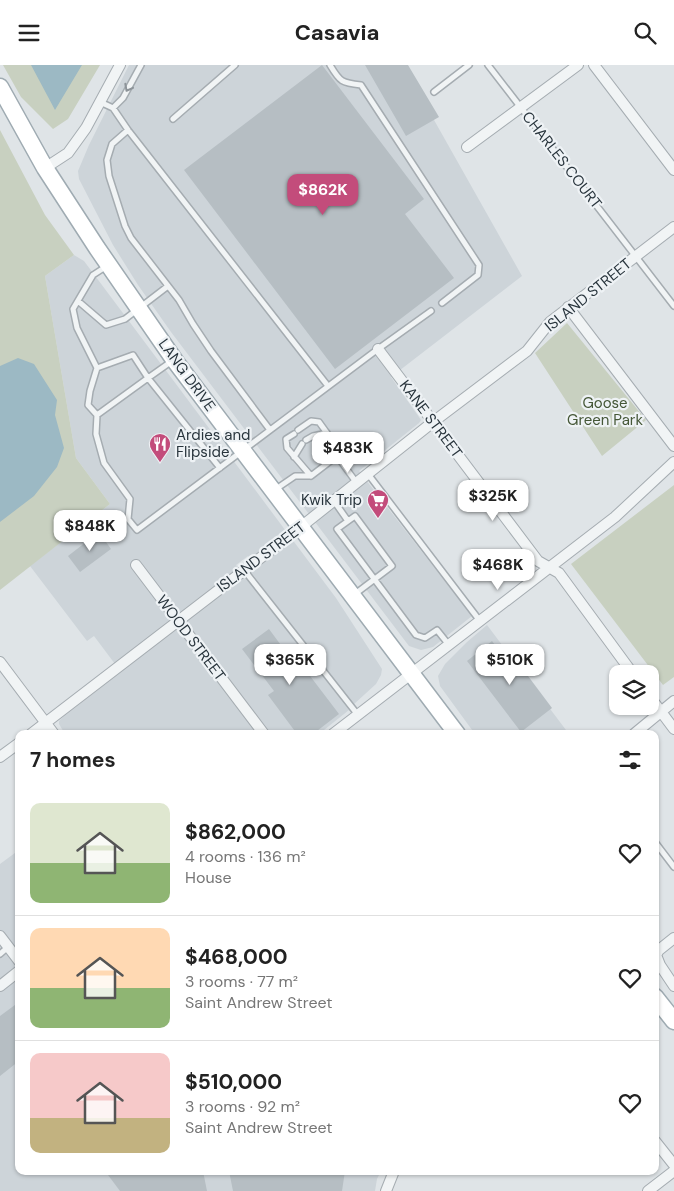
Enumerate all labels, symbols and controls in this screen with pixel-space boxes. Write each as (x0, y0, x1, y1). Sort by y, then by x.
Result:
text: Casavia (295, 18, 379, 47)
icon: menu (15, 19, 43, 47)
icon: search (631, 19, 659, 47)
one-way arrow (124, 83, 134, 92)
street label: CHARLES COURT (518, 107, 606, 213)
pin: $862K (288, 173, 358, 216)
text: $862K (298, 179, 348, 200)
street label: ISLAND STREET (541, 254, 635, 336)
street label: LANG DRIVE (154, 335, 220, 415)
street label: KANE STREET (395, 376, 467, 462)
park label: Goose Green Park (567, 393, 643, 430)
place label: Ardies and Flipside (176, 425, 250, 462)
pin: $483K (313, 431, 383, 474)
restaurant icon: Ardies and Flipside (148, 432, 172, 463)
text: $483K (323, 437, 373, 458)
pin: $325K (458, 479, 528, 522)
text: $325K (469, 485, 517, 506)
supermarket icon: Kwik Trip (366, 488, 390, 519)
place label: Kwik Trip (301, 490, 362, 510)
pin: $848K (55, 509, 125, 552)
text: $848K (65, 515, 115, 536)
street label: ISLAND STREET (213, 517, 309, 597)
pin: $468K (463, 549, 533, 591)
text: $468K (473, 554, 523, 575)
street label: WOOD STREET (152, 591, 230, 685)
pin: $365K (255, 643, 325, 686)
pin: $510K (475, 643, 545, 686)
text: $365K (265, 649, 315, 670)
text: $510K (486, 649, 534, 670)
map controls (609, 665, 659, 715)
button: layers (609, 665, 659, 715)
text: 7 homes (30, 746, 116, 774)
icon: filters (616, 746, 644, 774)
text: $862,000 (185, 818, 286, 846)
icon: home (70, 823, 130, 883)
icon: heart (616, 839, 644, 867)
text: 4 rooms · 136 m² (185, 846, 306, 867)
text: House (185, 867, 232, 888)
text: $468,000 (185, 943, 287, 971)
icon: home (70, 948, 130, 1008)
icon: heart (616, 964, 644, 992)
text: 3 rooms · 77 m² (185, 971, 298, 992)
text: Saint Andrew Street (185, 992, 333, 1013)
text: $510,000 (185, 1068, 282, 1096)
icon: home (70, 1073, 130, 1133)
icon: heart (616, 1089, 644, 1117)
text: 3 rooms · 92 m² (185, 1096, 300, 1117)
text: Saint Andrew Street (185, 1117, 333, 1138)

